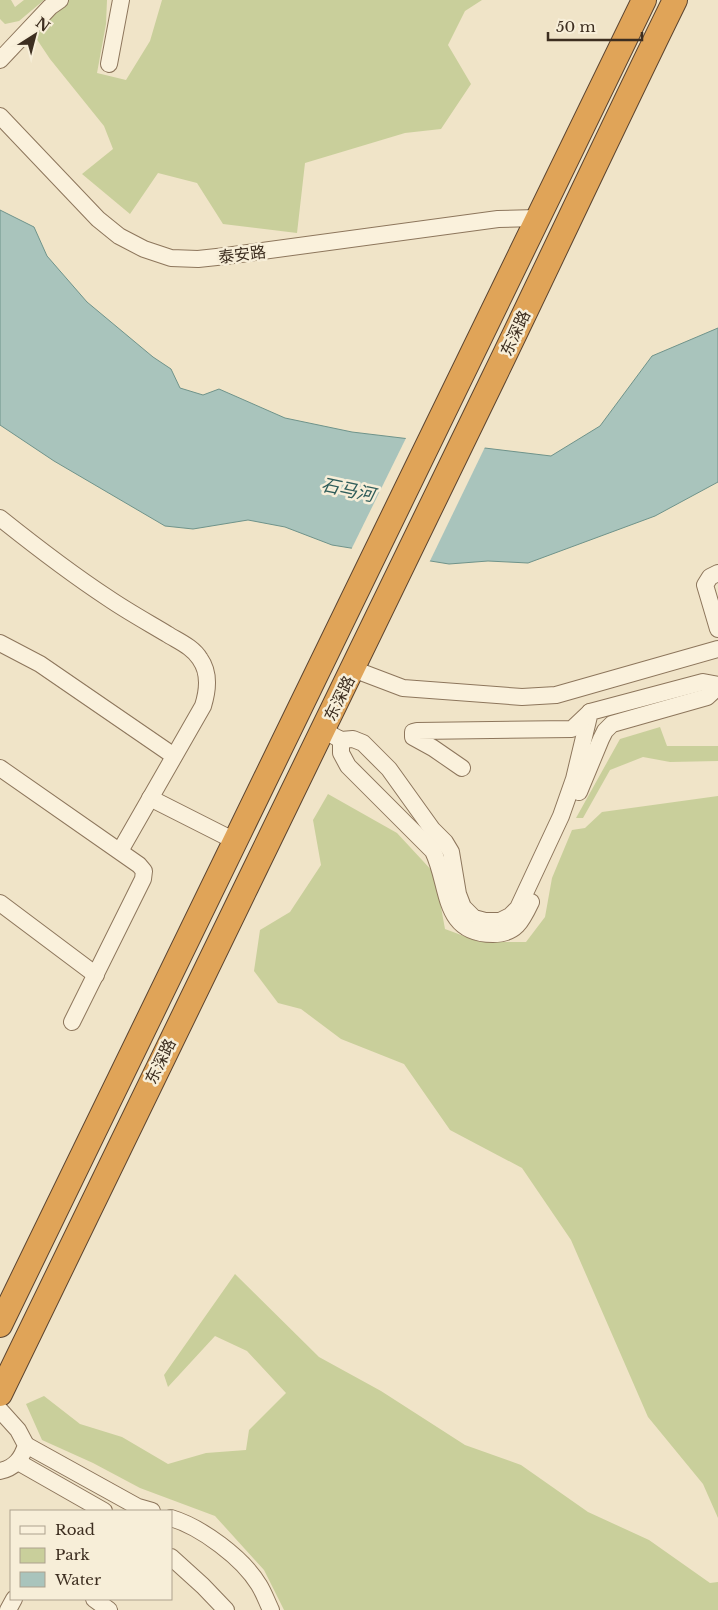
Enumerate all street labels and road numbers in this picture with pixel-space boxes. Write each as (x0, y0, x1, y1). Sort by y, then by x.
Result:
street label: 泰安路 (217, 241, 267, 267)
street label: 东深路 (496, 307, 534, 359)
street label: 东深路 (319, 672, 359, 724)
street label: 东深路 (140, 1035, 180, 1087)

